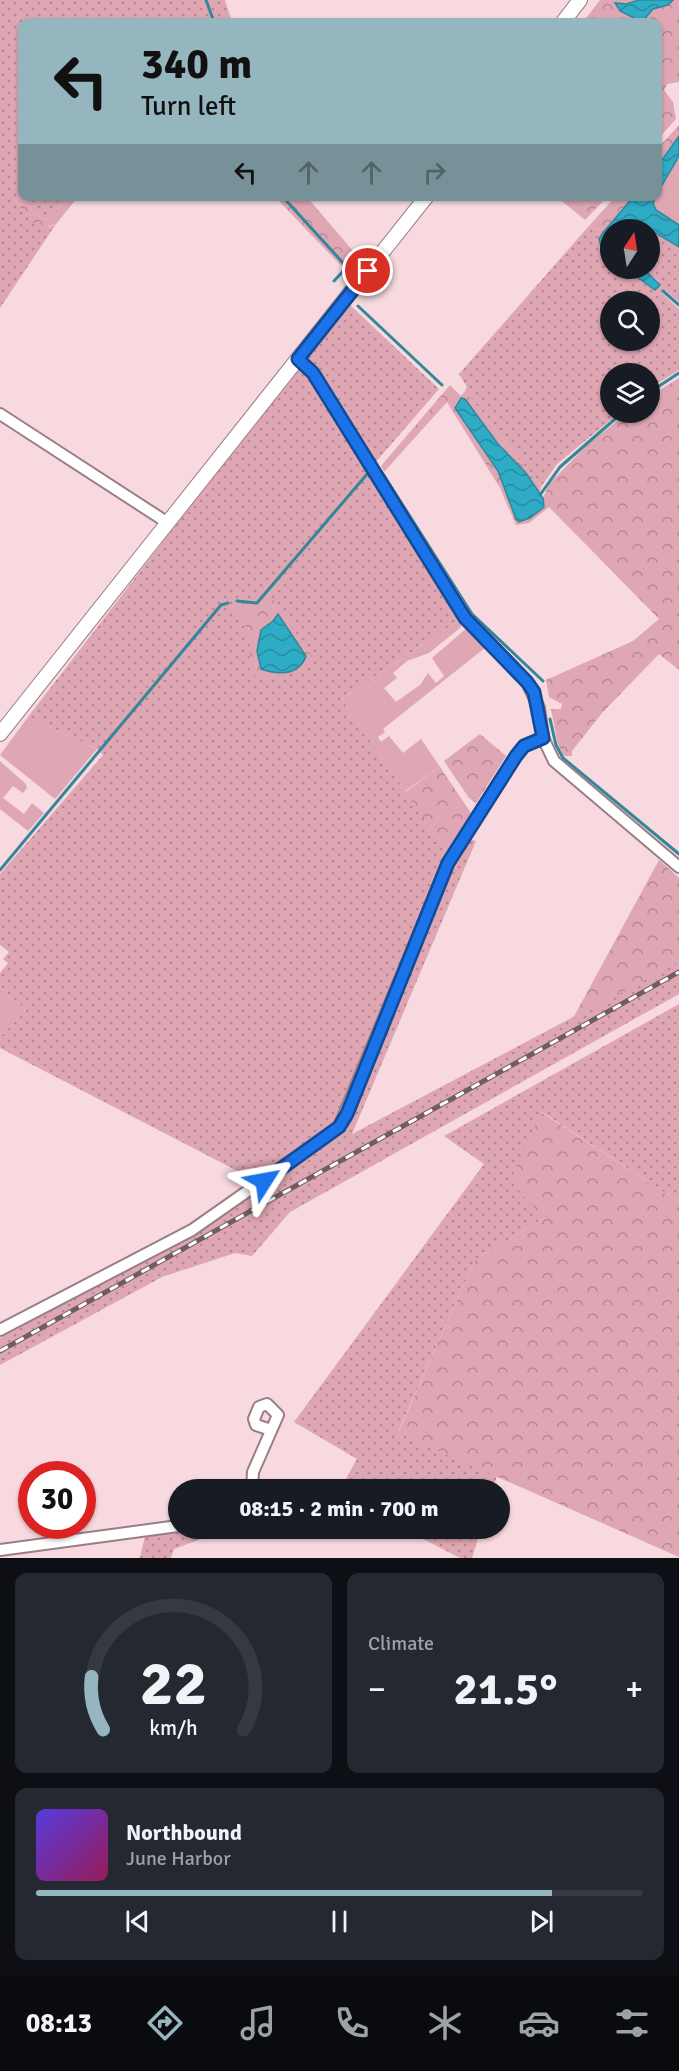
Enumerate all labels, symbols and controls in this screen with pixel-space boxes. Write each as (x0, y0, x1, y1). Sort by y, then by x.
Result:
text: 340 m (141, 39, 252, 90)
icon: left (42, 42, 120, 120)
text: Turn left (141, 90, 236, 123)
icon: left (229, 156, 262, 189)
icon: ahead (292, 156, 325, 189)
icon: ahead (355, 156, 388, 189)
icon: right (418, 156, 451, 189)
north arrow (600, 219, 660, 279)
map controls (600, 219, 660, 423)
pin (342, 245, 393, 296)
icon: arrive (351, 254, 384, 287)
button: search (600, 291, 660, 351)
button: layers (600, 363, 660, 423)
position arrow (232, 1149, 296, 1213)
speed limit sign: 30 (18, 1461, 96, 1539)
text: 08:15 · 2 min · 700 m (239, 1495, 439, 1522)
text: Climate (368, 1631, 434, 1656)
text: 22 (140, 1645, 207, 1722)
text: 21.5° (454, 1662, 557, 1717)
text: − (368, 1669, 386, 1710)
text: + (625, 1669, 643, 1710)
text: km/h (149, 1715, 198, 1741)
text: Northbound (126, 1819, 242, 1846)
text: June Harbor (126, 1846, 231, 1871)
icon: previous (121, 1905, 154, 1938)
icon: pause (323, 1905, 356, 1938)
icon: next (525, 1905, 558, 1938)
icon: directions (144, 2002, 186, 2044)
icon: music (237, 2002, 279, 2044)
icon: phone (331, 2002, 373, 2044)
icon: climate (424, 2002, 466, 2044)
icon: car (518, 2002, 560, 2044)
icon: filters (611, 2002, 653, 2044)
text: 08:13 (26, 2007, 92, 2040)

